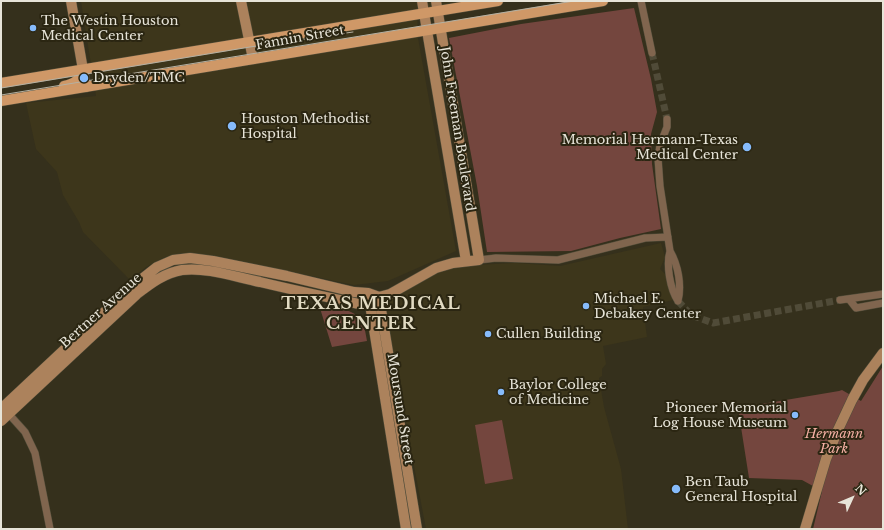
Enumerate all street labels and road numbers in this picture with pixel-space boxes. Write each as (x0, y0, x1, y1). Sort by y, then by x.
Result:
street label: Fannin Street (255, 23, 345, 53)
street label: John Freeman Boulevard (436, 45, 478, 213)
street label: Bertner Avenue (57, 270, 145, 352)
street label: Moursund Street (384, 352, 416, 466)

